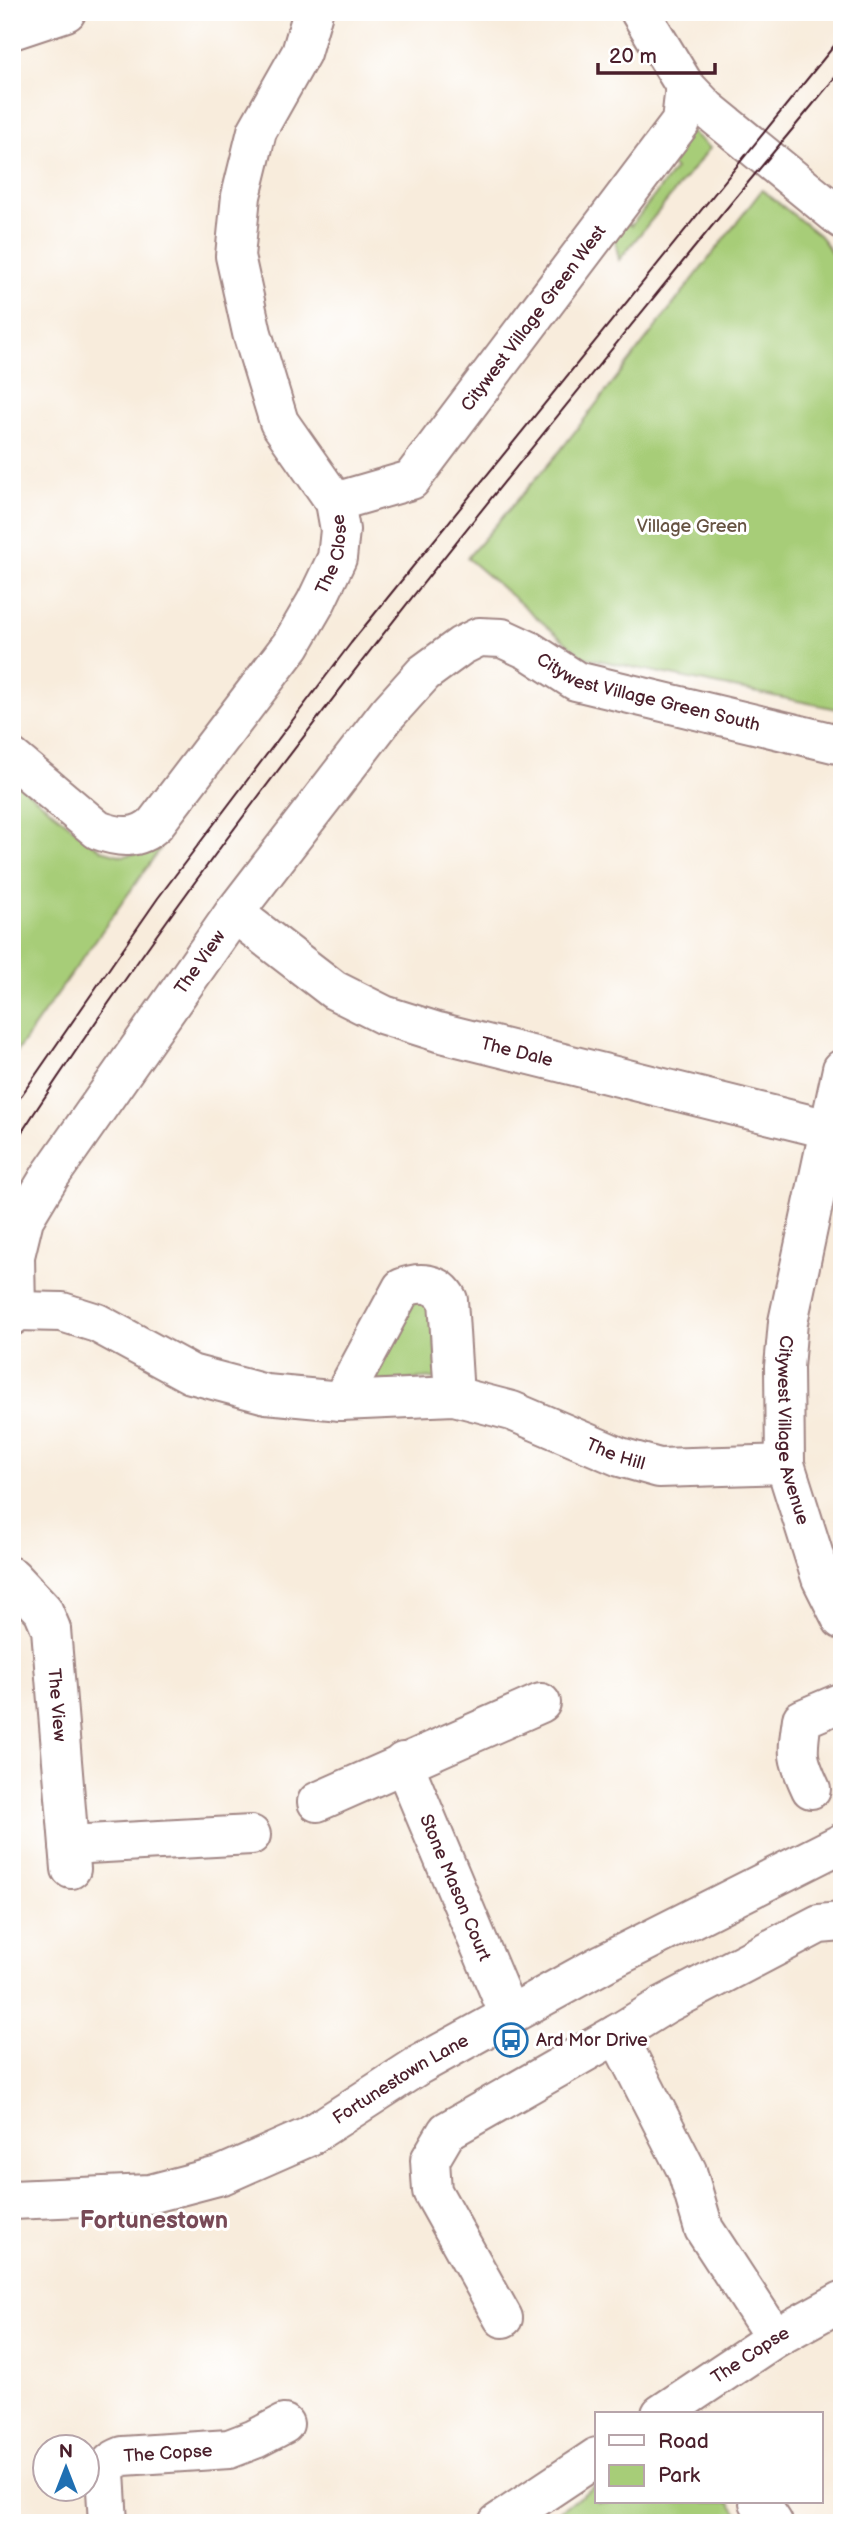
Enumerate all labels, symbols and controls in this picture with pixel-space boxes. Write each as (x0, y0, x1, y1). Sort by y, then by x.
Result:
scale bar (598, 32, 716, 76)
text: 20 m (609, 44, 657, 69)
street label: Citywest Village Green West (456, 221, 610, 415)
street label: The Close (311, 512, 351, 597)
park label: Village Green (637, 516, 747, 537)
street label: Citywest Village Green South (533, 648, 762, 735)
street label: The View (170, 926, 229, 998)
street label: The Dale (479, 1033, 555, 1071)
street label: Citywest Village Avenue (773, 1334, 814, 1528)
street label: The Hill (583, 1433, 648, 1474)
street label: The View (44, 1667, 71, 1742)
street label: Stone Mason Court (416, 1811, 496, 1964)
bus stop icon: Ard Mor Drive (492, 2021, 530, 2059)
street label: Fortunestown Lane (329, 2029, 472, 2129)
place label: Ard Mor Drive (536, 2030, 648, 2051)
district label: Fortunestown (80, 2206, 228, 2235)
street label: The Copse (707, 2322, 793, 2388)
legend (595, 2412, 822, 2504)
text: Road (658, 2429, 709, 2454)
north arrow (32, 2434, 102, 2504)
street label: The Copse (123, 2440, 213, 2466)
text: N (59, 2441, 73, 2464)
text: Park (658, 2463, 701, 2488)

